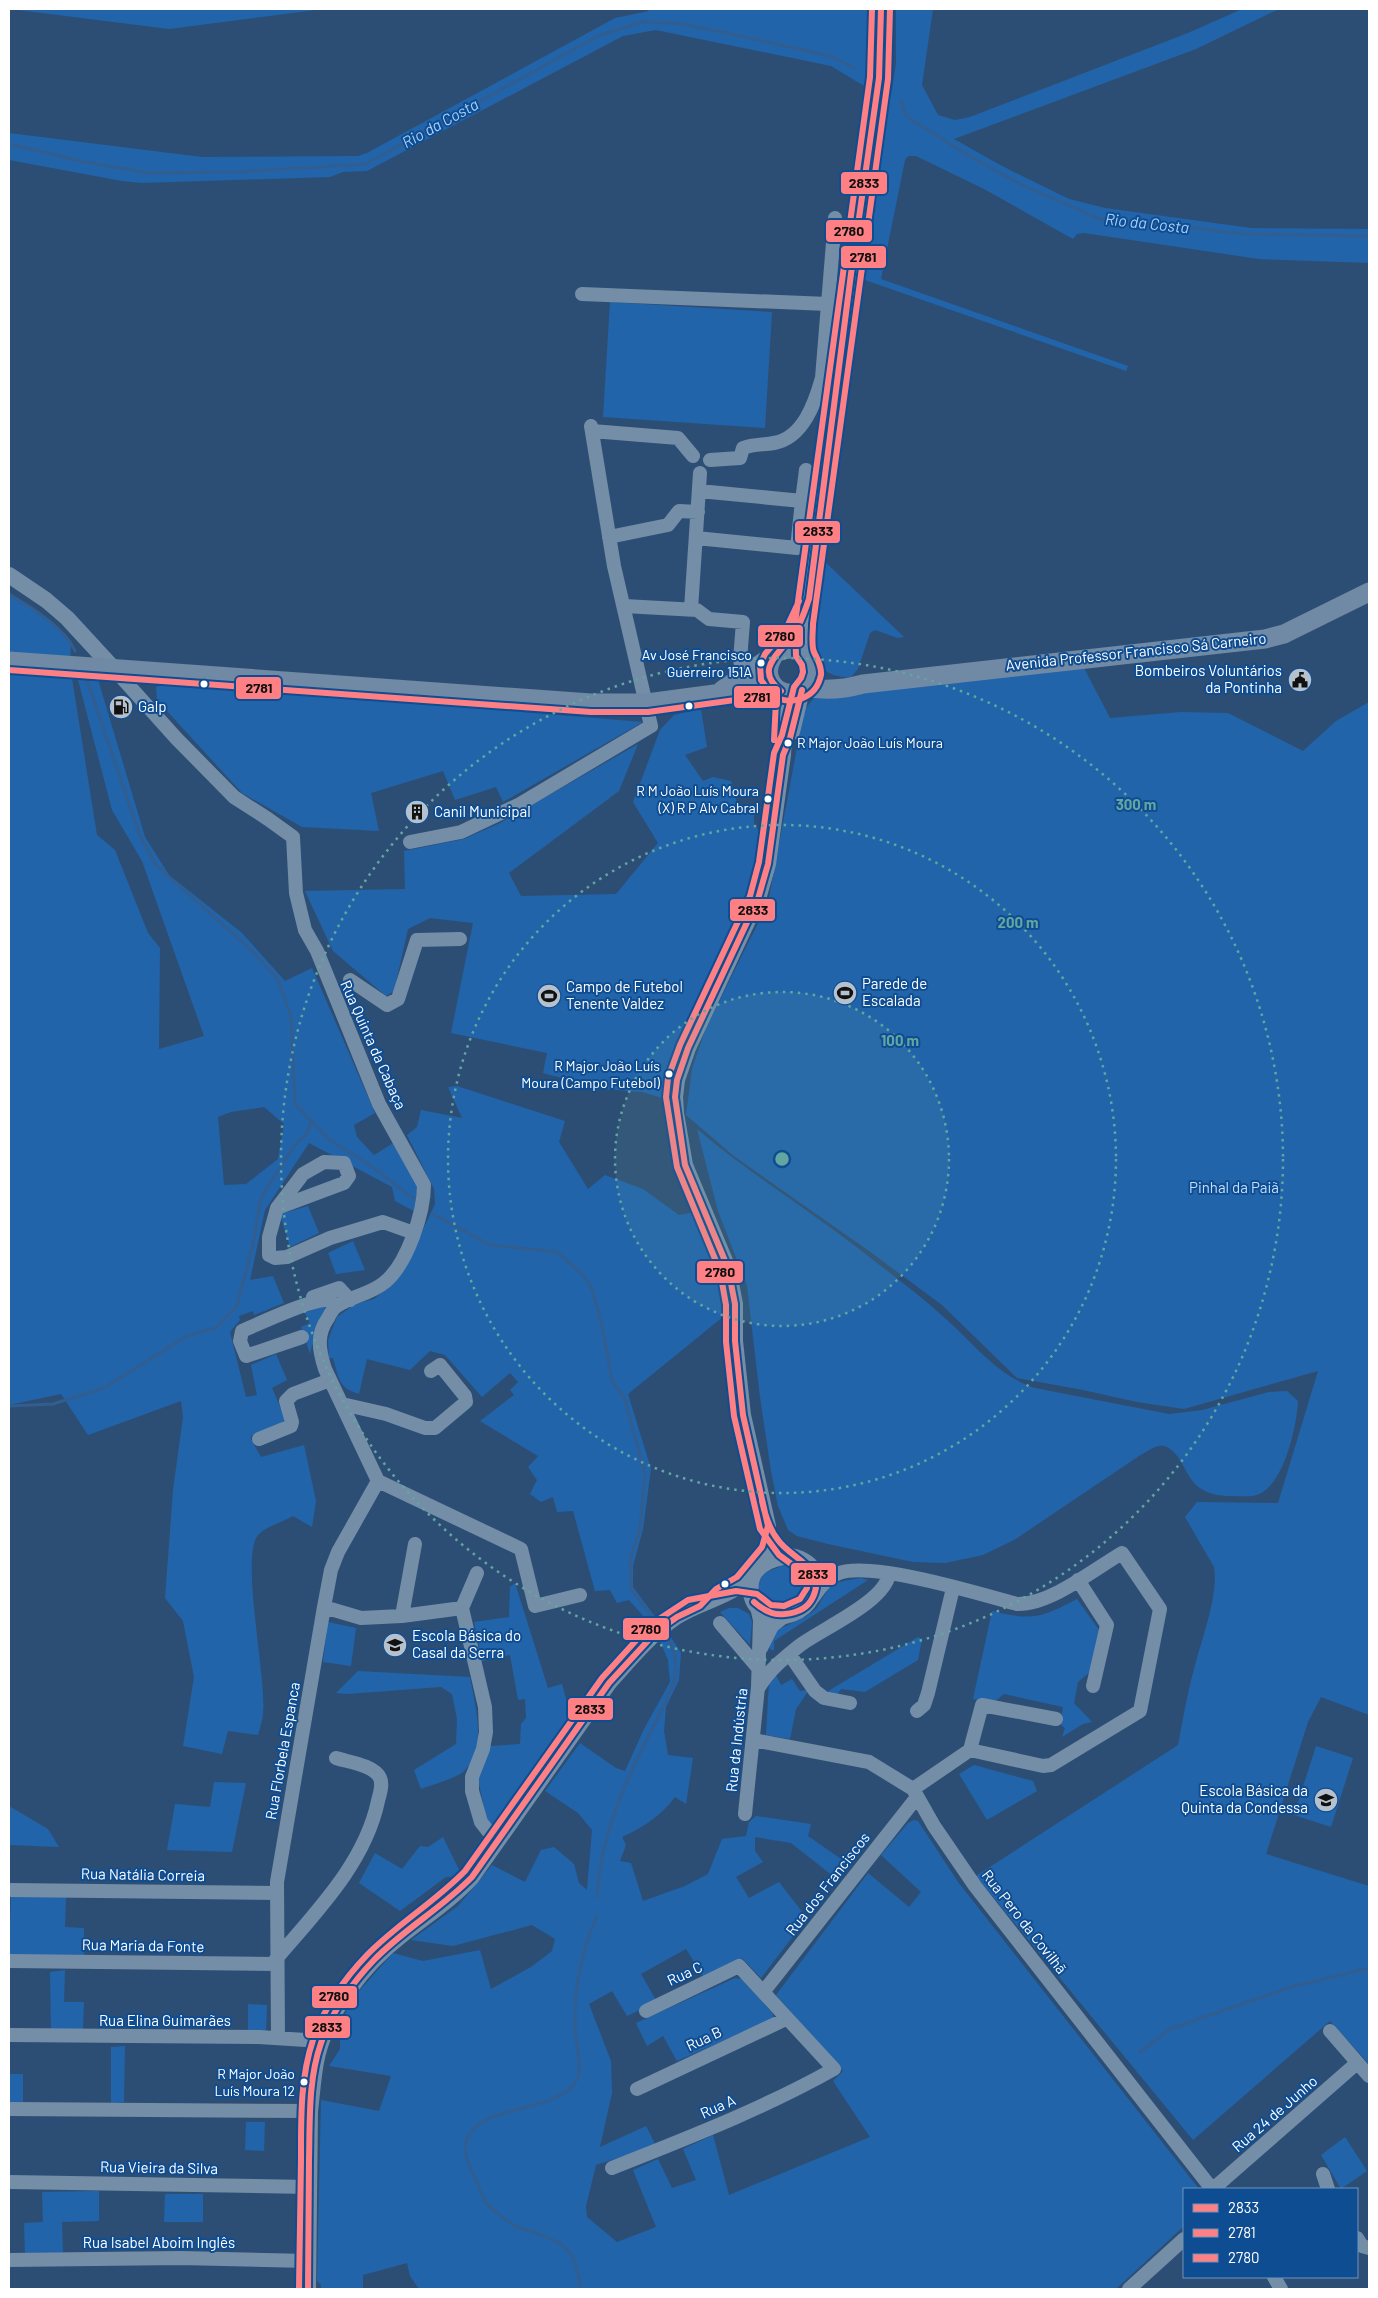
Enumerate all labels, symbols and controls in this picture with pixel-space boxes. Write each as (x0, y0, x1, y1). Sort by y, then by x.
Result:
water label: Rio da Costa (398, 94, 481, 151)
line badge: 2833 (840, 171, 888, 195)
text: 2833 (849, 174, 879, 191)
water label: Rio da Costa (1104, 209, 1190, 236)
line badge: 2780 (825, 219, 873, 243)
text: 2780 (834, 222, 864, 239)
line badge: 2781 (840, 245, 887, 269)
text: 2781 (849, 248, 877, 265)
line badge: 2833 (794, 520, 841, 544)
text: 2833 (803, 522, 833, 539)
line badge: 2780 (757, 624, 804, 648)
text: 2780 (765, 627, 795, 644)
street label: Avenida Professor Francisco Sá Carneiro (1005, 628, 1267, 674)
place label: Av José Francisco Guerreiro 151A (642, 646, 752, 680)
marker: Av José Francisco Guerreiro 151A (756, 658, 766, 668)
place label: Bombeiros Voluntários da Pontinha (1135, 661, 1282, 696)
public building icon: Bombeiros Voluntários da Pontinha (1287, 667, 1313, 693)
line badge: 2781 (235, 676, 282, 700)
unlabelled marker (199, 679, 209, 689)
text: 2781 (245, 679, 273, 696)
line badge: 2781 (733, 685, 781, 709)
text: 2781 (743, 688, 771, 705)
fuel station icon: Galp (108, 694, 134, 720)
place label: Galp (138, 697, 167, 715)
unlabelled marker (684, 701, 694, 711)
place label: R Major João Luís Moura (797, 734, 943, 751)
marker: R Major João Luís Moura (783, 738, 793, 748)
place label: R M João Luís Moura (X) R P Alv Cabral (636, 782, 759, 816)
marker: R M João Luís Moura (X) R P Alv Cabral (763, 794, 773, 804)
text: 300 m (1116, 795, 1156, 813)
building icon: Canil Municipal (404, 799, 430, 825)
place label: Canil Municipal (434, 802, 531, 820)
line badge: 2833 (729, 898, 776, 922)
text: 2833 (738, 901, 768, 918)
text: 200 m (997, 913, 1039, 931)
place label: Parede de Escalada (862, 974, 927, 1009)
street label: Rua Quinta da Cabaça (337, 977, 410, 1112)
place label: Campo de Futebol Tenente Valdez (566, 977, 683, 1012)
sports icon: Parede de Escalada (832, 980, 858, 1006)
sports icon: Campo de Futebol Tenente Valdez (536, 983, 562, 1009)
text: 100 m (881, 1031, 919, 1049)
place label: R Major João Luís Moura (Campo Futebol) (521, 1057, 660, 1091)
marker: R Major João Luís Moura (Campo Futebol) (664, 1069, 674, 1079)
centre of rings (773, 1150, 791, 1168)
park label: Pinhal da Paiã (1189, 1178, 1279, 1196)
line badge: 2780 (696, 1260, 744, 1284)
text: 2780 (705, 1263, 735, 1280)
line badge: 2833 (790, 1562, 837, 1586)
text: 2833 (798, 1565, 828, 1582)
unlabelled marker (720, 1579, 730, 1589)
line badge: 2780 (622, 1617, 670, 1641)
text: 2780 (631, 1620, 661, 1637)
place label: Escola Básica do Casal da Serra (412, 1626, 521, 1661)
school or university icon: Escola Básica do Casal da Serra (382, 1632, 408, 1658)
street label: Rua Florbela Espanca (261, 1681, 303, 1821)
street label: Rua da Indústria (722, 1687, 750, 1793)
line badge: 2833 (567, 1697, 614, 1721)
text: 2833 (575, 1700, 605, 1717)
place label: Escola Básica da Quinta da Condessa (1181, 1781, 1308, 1816)
school or university icon: Escola Básica da Quinta da Condessa (1313, 1787, 1339, 1813)
street label: Rua dos Franciscos (781, 1828, 873, 1939)
street label: Rua Natália Correia (81, 1864, 205, 1884)
street label: Rua Pero da Covilhã (979, 1866, 1071, 1977)
street label: Rua Maria da Fonte (82, 1935, 204, 1955)
street label: Rua C (664, 1957, 705, 1989)
line badge: 2780 (311, 1985, 358, 2009)
text: 2780 (319, 1987, 349, 2004)
street label: Rua Elina Guimarães (99, 2011, 231, 2029)
line badge: 2833 (304, 2015, 351, 2039)
text: 2833 (312, 2018, 342, 2035)
street label: Rua B (683, 2022, 724, 2054)
place label: R Major João Luís Moura 12 (214, 2065, 295, 2099)
street label: Rua 24 de Junho (1228, 2071, 1321, 2155)
marker: R Major João Luís Moura 12 (299, 2077, 309, 2087)
street label: Rua A (697, 2090, 738, 2122)
street label: Rua Vieira da Silva (100, 2157, 218, 2177)
legend (1183, 2188, 1358, 2278)
text: 2833 (1228, 2198, 1259, 2216)
text: 2781 (1228, 2223, 1256, 2241)
street label: Rua Isabel Aboim Inglês (83, 2233, 235, 2251)
text: 2780 (1228, 2248, 1259, 2266)

